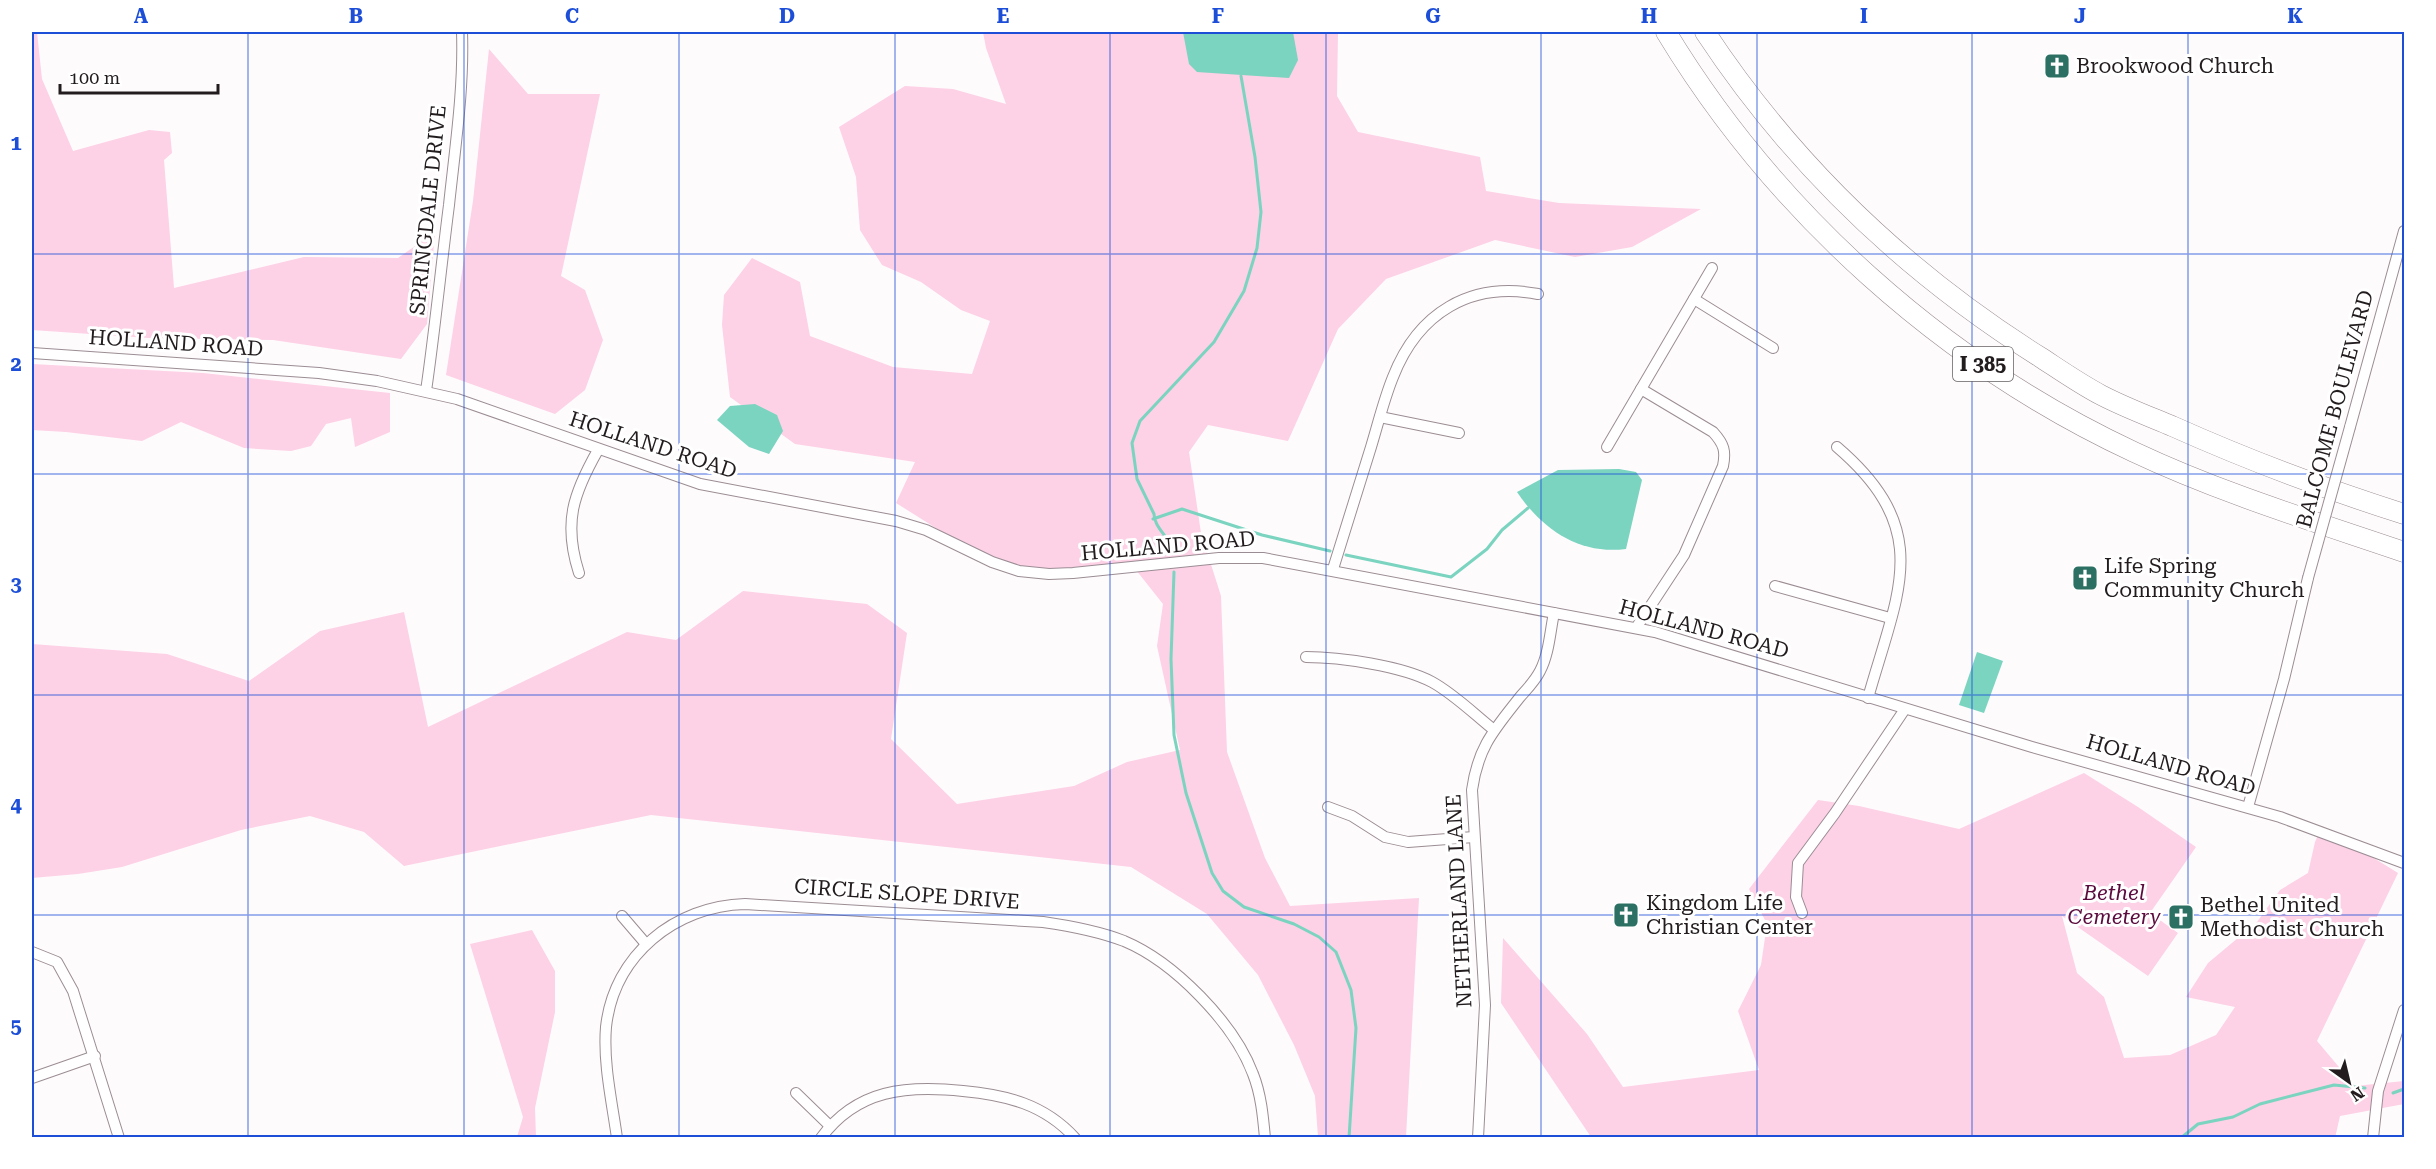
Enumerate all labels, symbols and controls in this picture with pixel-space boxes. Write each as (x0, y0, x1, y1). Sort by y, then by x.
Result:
text: A (134, 4, 149, 28)
text: B (349, 4, 363, 28)
text: C (565, 4, 579, 28)
text: D (779, 4, 795, 28)
text: E (997, 4, 1010, 28)
text: F (1212, 4, 1224, 28)
text: G (1425, 4, 1441, 28)
text: H (1641, 4, 1657, 28)
text: I (1860, 4, 1868, 28)
text: J (2074, 4, 2086, 28)
text: K (2287, 4, 2303, 28)
church icon: Brookwood Church (2042, 51, 2072, 81)
place label: Brookwood Church (2076, 54, 2275, 78)
scale bar (60, 57, 218, 95)
text: 100 m (69, 67, 120, 88)
street label: SPRINGDALE DRIVE (405, 104, 451, 316)
text: 1 (10, 131, 22, 155)
street label: BALCOME BOULEVARD (2292, 288, 2378, 530)
street label: HOLLAND ROAD (88, 325, 264, 361)
road number: I 385 (1953, 347, 2013, 381)
text: 2 (10, 352, 22, 376)
street label: HOLLAND ROAD (566, 407, 740, 483)
street label: HOLLAND ROAD (1080, 526, 1256, 566)
place label: Life Spring Community Church (2104, 554, 2305, 602)
church icon: Life Spring Community Church (2070, 563, 2100, 593)
text: 3 (10, 572, 22, 596)
street label: HOLLAND ROAD (1616, 595, 1792, 663)
street label: HOLLAND ROAD (2084, 729, 2258, 801)
text: 4 (10, 793, 22, 817)
street label: NETHERLAND LANE (1441, 794, 1477, 1008)
street label: CIRCLE SLOPE DRIVE (793, 874, 1021, 914)
park label: Bethel Cemetery (2068, 881, 2161, 929)
place label: Kingdom Life Christian Center (1646, 891, 1813, 939)
place label: Bethel United Methodist Church (2200, 893, 2385, 941)
church icon: Kingdom Life Christian Center (1611, 900, 1641, 930)
church icon: Bethel United Methodist Church (2166, 902, 2196, 932)
text: 5 (10, 1014, 22, 1038)
north arrow (2319, 1052, 2379, 1112)
text: N (2347, 1083, 2368, 1105)

